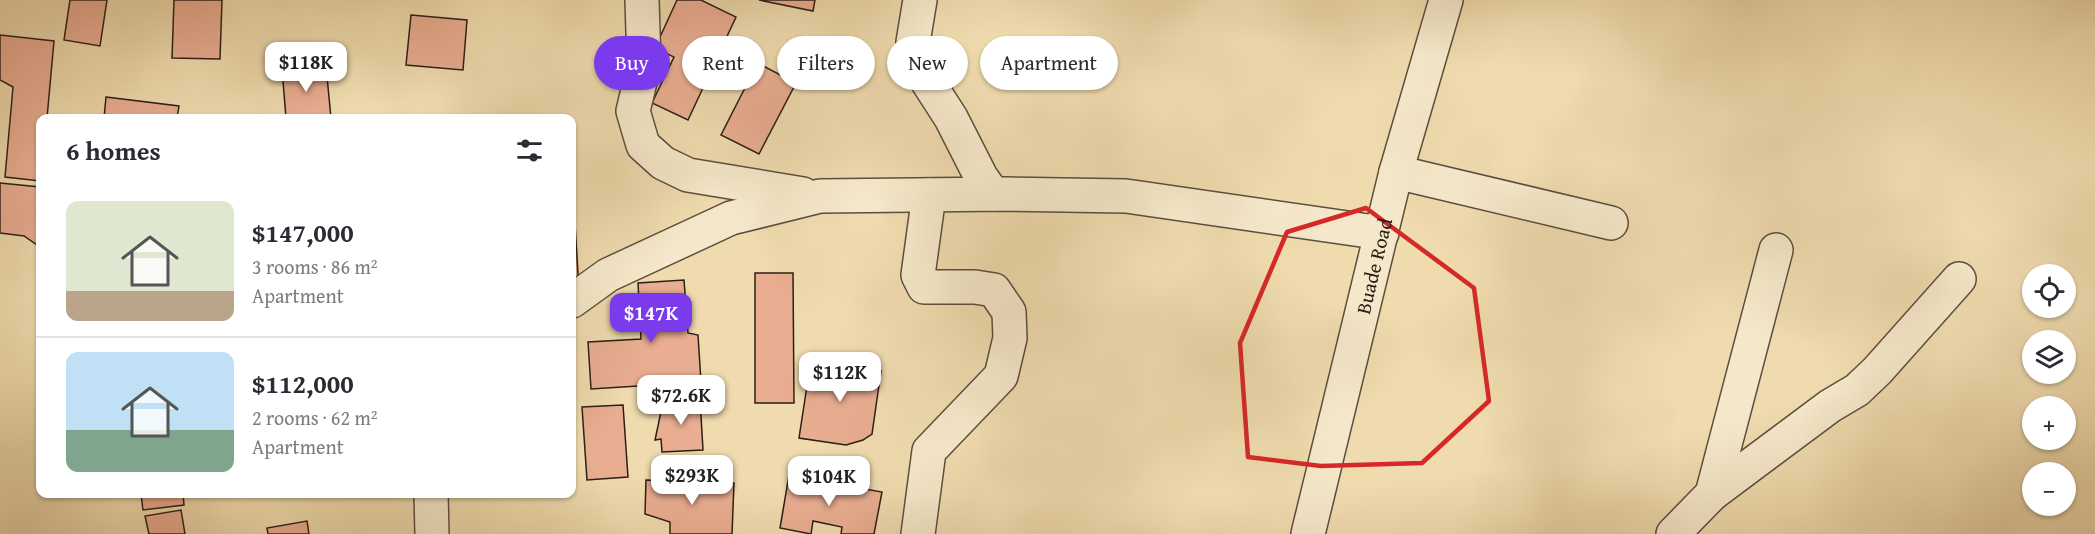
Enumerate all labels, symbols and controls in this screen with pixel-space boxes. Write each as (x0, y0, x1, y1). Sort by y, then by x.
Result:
chip: Buy (594, 36, 670, 90)
chip: Rent (682, 36, 765, 90)
chip: Filters (777, 36, 875, 90)
chip: New (887, 36, 968, 90)
chip: Apartment (980, 36, 1118, 90)
pin: $118K (264, 42, 348, 93)
text: $118K (279, 47, 333, 76)
text: 6 homes (66, 131, 161, 170)
icon: filters (513, 134, 546, 167)
text: $147,000 (252, 213, 354, 252)
street label: Buade Road (1348, 214, 1399, 317)
icon: home (114, 225, 186, 297)
text: 3 rooms · 86 m² (252, 252, 378, 281)
map controls (2022, 264, 2076, 516)
button: locate (2022, 264, 2076, 318)
text: Apartment (252, 281, 344, 310)
pin: $147K (609, 293, 693, 344)
text: $147K (624, 298, 678, 327)
button: layers (2022, 330, 2076, 384)
pin: $112K (798, 352, 882, 403)
text: $112K (813, 357, 867, 386)
text: $112,000 (252, 364, 354, 403)
pin: $72.6K (632, 375, 730, 426)
icon: home (114, 376, 186, 448)
text: $72.6K (651, 380, 711, 409)
button: + (2022, 396, 2076, 450)
text: 2 rooms · 62 m² (252, 403, 378, 432)
text: Apartment (252, 432, 344, 461)
pin: $293K (650, 455, 734, 506)
pin: $104K (787, 456, 871, 507)
text: $293K (665, 460, 719, 489)
text: $104K (802, 461, 856, 490)
button: − (2022, 462, 2076, 516)

